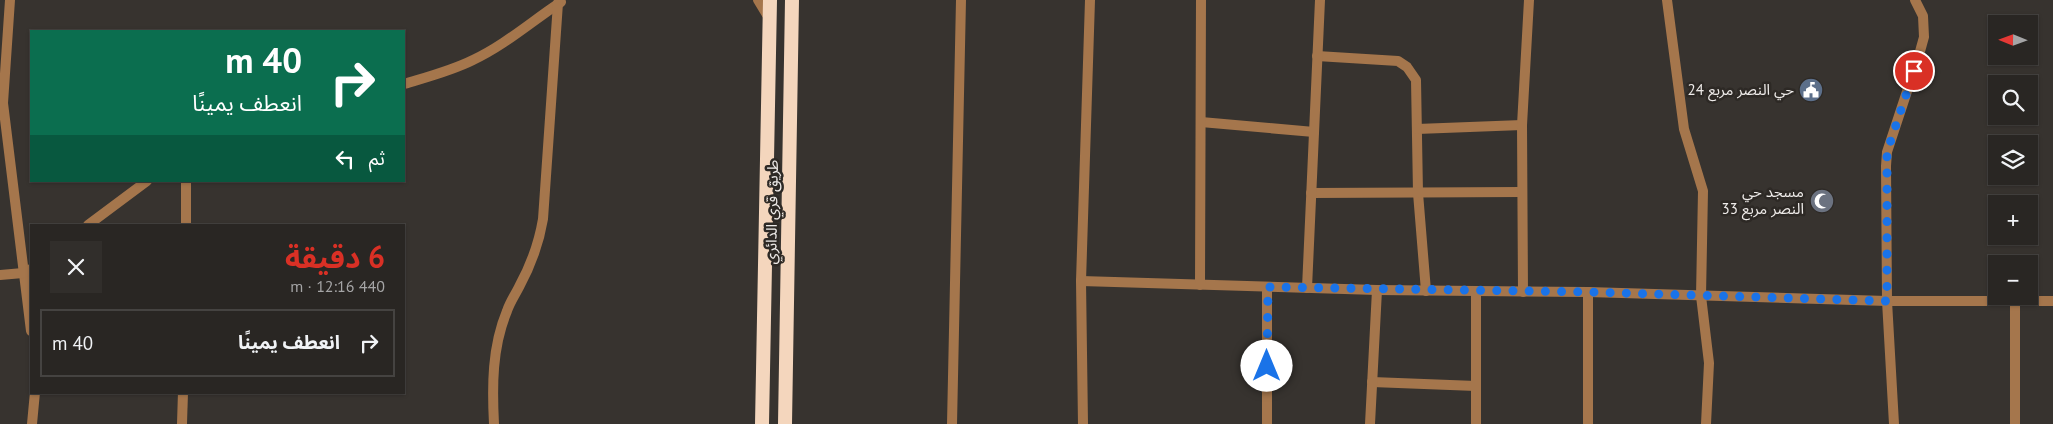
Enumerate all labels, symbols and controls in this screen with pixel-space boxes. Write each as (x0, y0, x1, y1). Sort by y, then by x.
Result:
north arrow (1988, 15, 2038, 65)
map controls (1988, 15, 2038, 305)
text: 40 m (225, 37, 302, 83)
icon: right (320, 50, 385, 115)
pin (1893, 50, 1935, 92)
icon: arrive (1900, 57, 1928, 85)
button: search (1988, 75, 2038, 125)
public building icon: حي النصر مربع 24 (1798, 77, 1824, 103)
place label: حي النصر مربع 24 (1688, 80, 1794, 102)
text: انعطف يمينًا (192, 89, 302, 117)
button: layers (1988, 135, 2038, 185)
icon: left (331, 145, 359, 173)
text: ثم (369, 146, 385, 170)
street label: طريق قري الدائري (761, 159, 784, 265)
place label: مسجد حي النصر مربع 33 (1721, 182, 1804, 221)
mosque icon: مسجد حي النصر مربع 33 (1809, 188, 1835, 214)
button: + (1988, 195, 2038, 245)
text: 6 دقيقة (285, 237, 385, 276)
button: close (50, 241, 102, 293)
button: − (1988, 255, 2038, 305)
text: 440 m · 12:16 (290, 276, 385, 296)
icon: right (355, 329, 383, 357)
text: انعطف يمينًا (238, 330, 340, 354)
text: 40 m (52, 331, 93, 355)
position arrow (1240, 339, 1292, 391)

